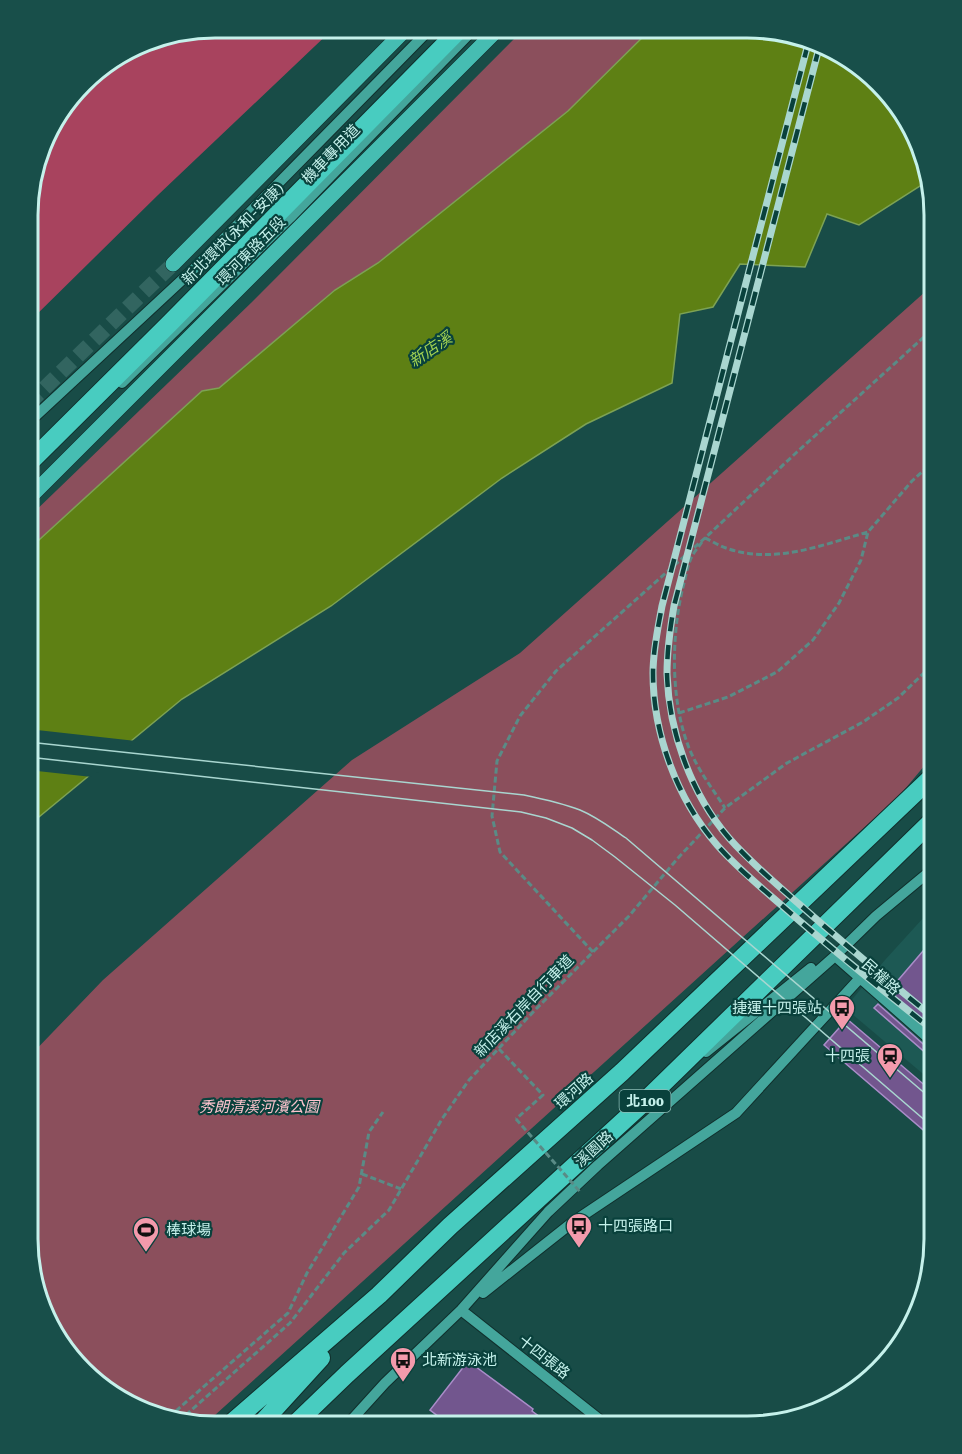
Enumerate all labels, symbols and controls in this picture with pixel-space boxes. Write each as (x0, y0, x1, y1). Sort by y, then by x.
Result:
street label: 機車專用道 (298, 121, 364, 187)
street label: 新北環快(永和-安康) (178, 179, 288, 289)
street label: 環河東路五段 (213, 213, 289, 289)
water label: 新店溪 (405, 327, 457, 371)
street label: 新店溪右岸自行車道 (471, 951, 577, 1061)
street label: 民權路 (858, 955, 904, 999)
bus stop icon: 捷運十四張站 (827, 993, 857, 1031)
place label: 捷運十四張站 (732, 999, 822, 1017)
station icon: 十四張 (875, 1041, 905, 1079)
place label: 十四張 (825, 1047, 870, 1065)
street label: 環河路 (551, 1069, 597, 1113)
road number: 北100 (620, 1090, 670, 1112)
park label: 秀朗清溪河濱公園 (199, 1098, 321, 1116)
street label: 溪園路 (571, 1127, 617, 1171)
bus stop icon: 十四張路口 (564, 1211, 594, 1249)
sports icon: 棒球場 (131, 1215, 161, 1253)
place label: 十四張路口 (598, 1217, 673, 1235)
place label: 棒球場 (166, 1221, 211, 1239)
street label: 十四張路 (515, 1331, 573, 1383)
bus stop icon: 北新游泳池 (388, 1345, 418, 1383)
place label: 北新游泳池 (422, 1351, 497, 1369)

